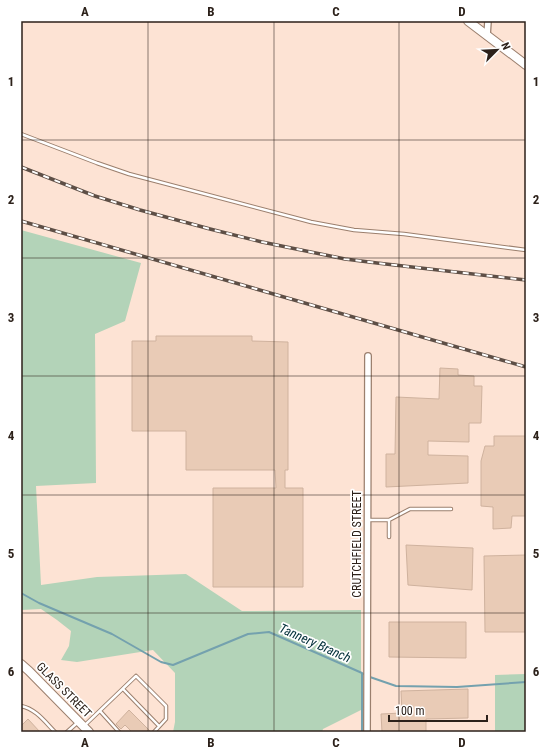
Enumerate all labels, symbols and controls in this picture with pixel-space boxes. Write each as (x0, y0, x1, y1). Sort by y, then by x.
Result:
text: A (81, 4, 89, 19)
text: B (207, 4, 215, 19)
text: C (332, 4, 340, 19)
text: D (458, 4, 466, 19)
north arrow (477, 30, 517, 70)
text: N (498, 40, 513, 52)
text: 1 (8, 74, 14, 89)
text: 1 (533, 74, 539, 89)
text: 2 (8, 192, 15, 207)
text: 2 (533, 192, 540, 207)
text: 3 (8, 310, 14, 325)
text: 3 (533, 310, 539, 325)
text: 4 (8, 428, 15, 443)
text: 4 (533, 428, 540, 443)
street label: CRUTCHFIELD STREET (350, 490, 364, 598)
text: 5 (8, 546, 15, 561)
text: 5 (533, 546, 540, 561)
water label: Tannery Branch (277, 621, 353, 665)
street label: GLASS STREET (34, 660, 94, 720)
text: 6 (8, 664, 15, 679)
text: 6 (533, 664, 540, 679)
scale bar (389, 697, 487, 723)
text: 100 m (395, 704, 425, 718)
text: A (81, 735, 89, 750)
text: B (207, 735, 215, 750)
text: C (332, 735, 340, 750)
text: D (458, 735, 466, 750)

